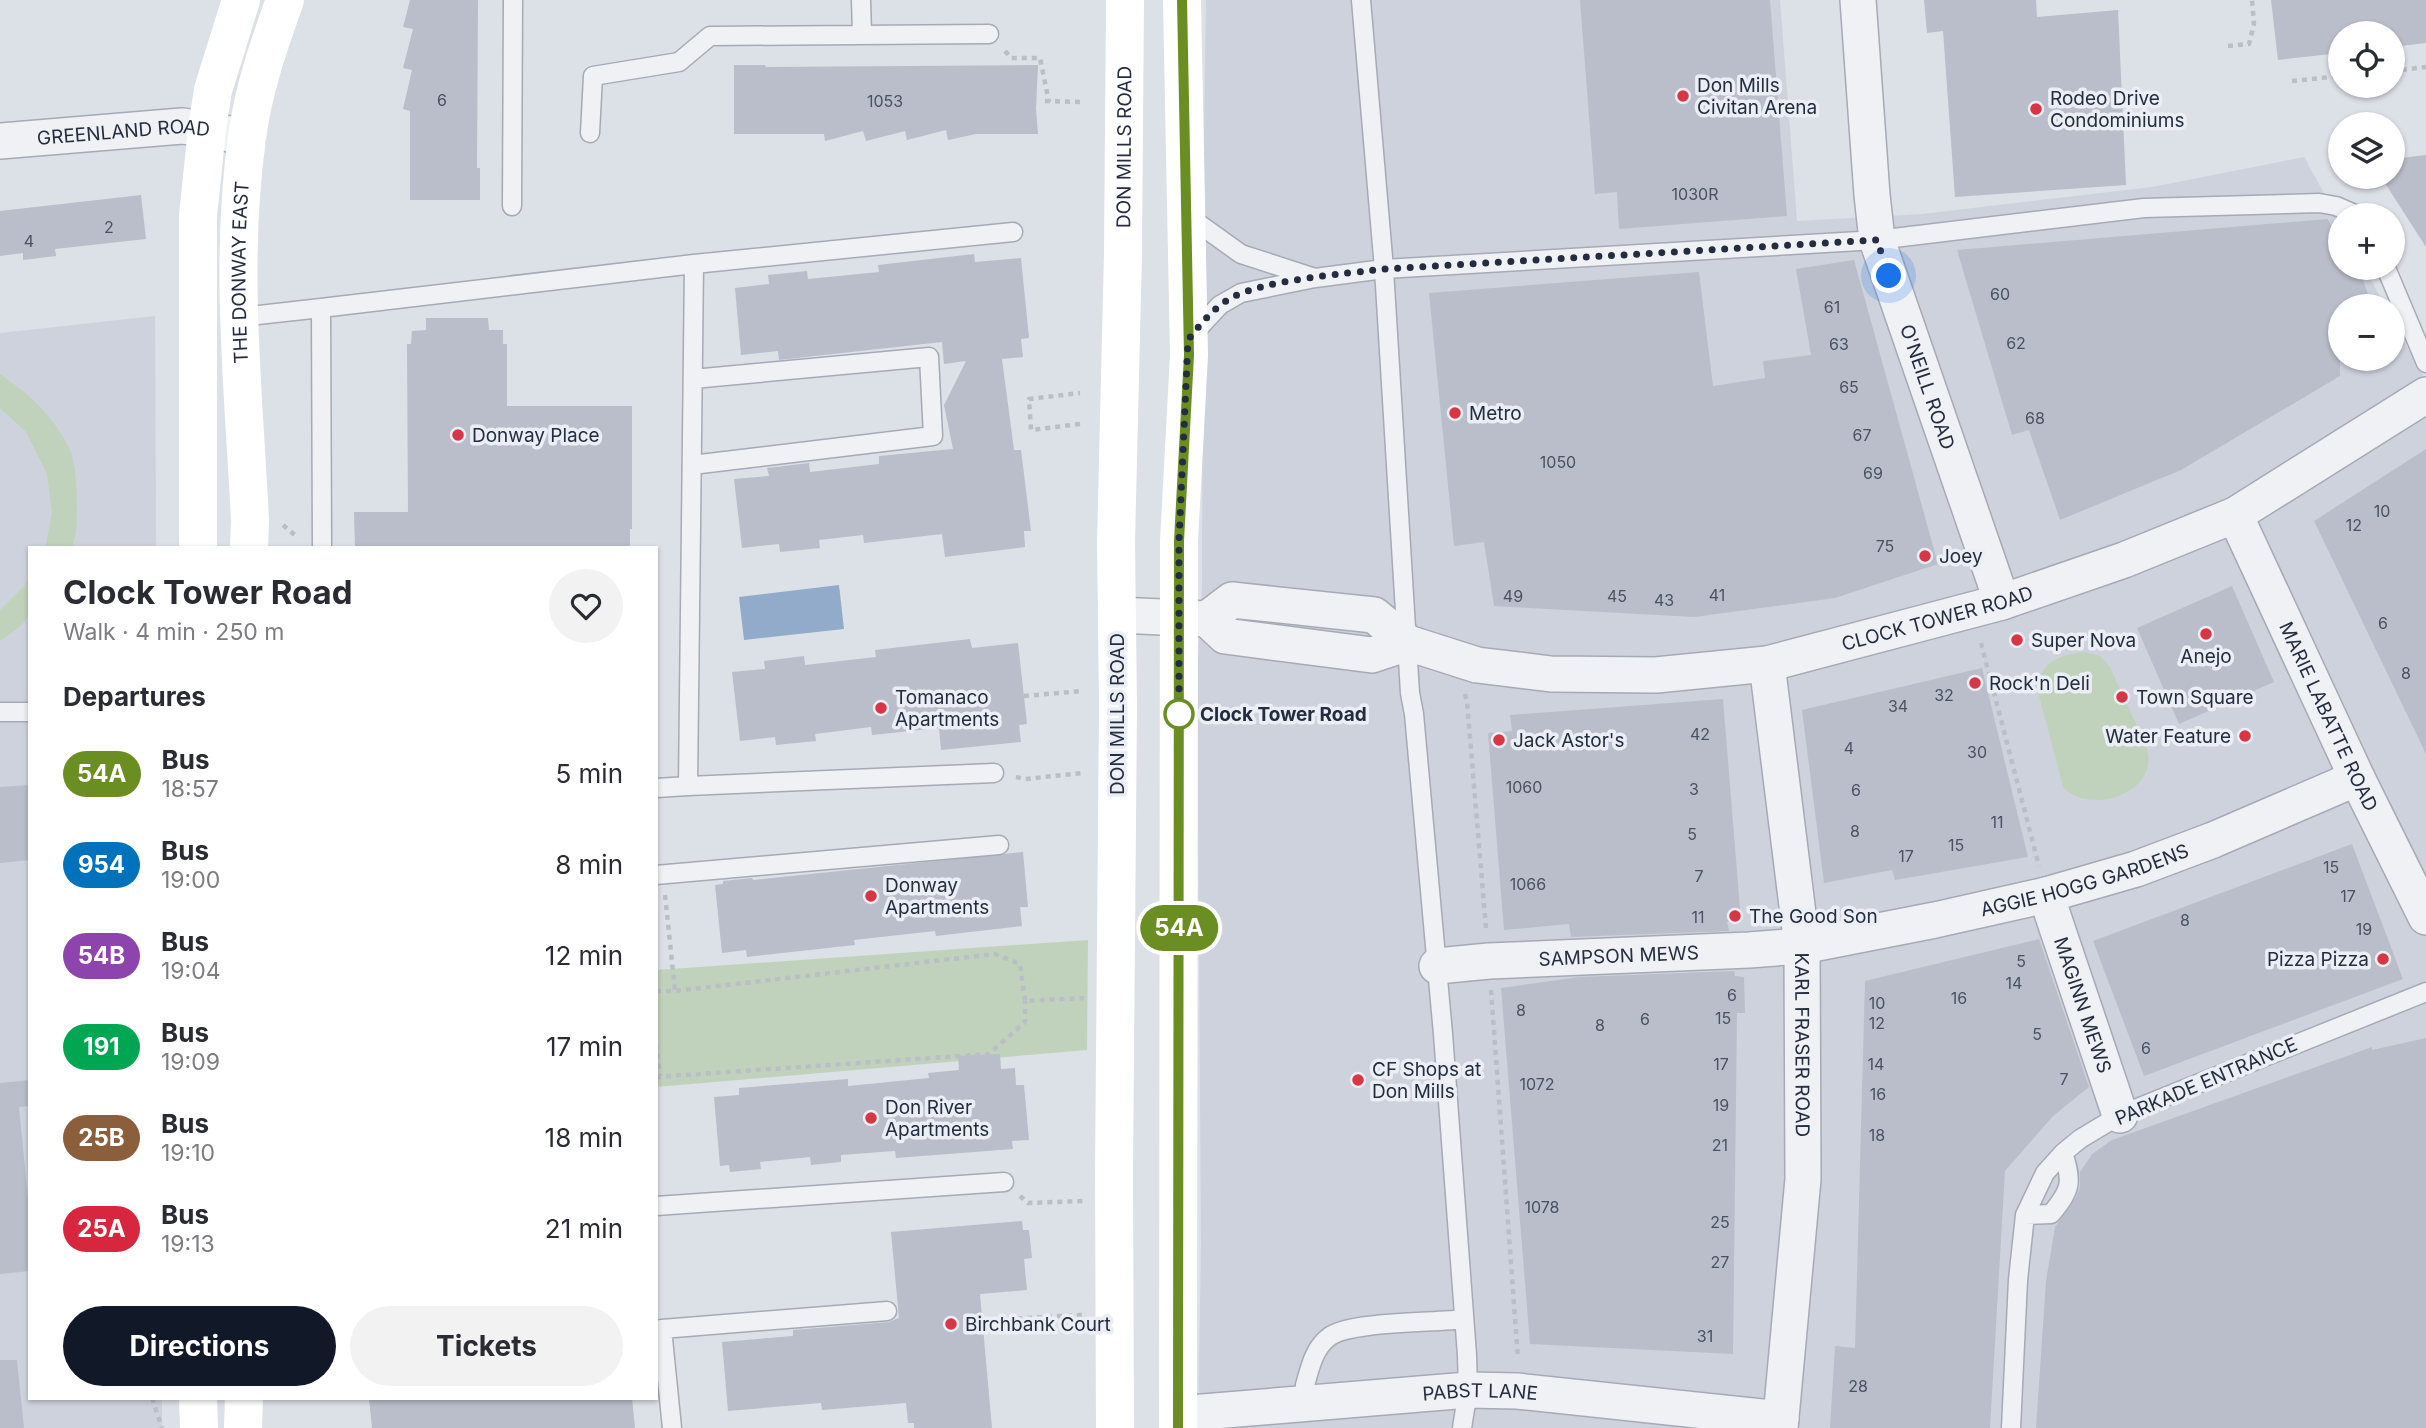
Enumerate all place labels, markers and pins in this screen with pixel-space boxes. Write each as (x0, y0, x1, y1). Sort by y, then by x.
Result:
place label: Don Mills Civitan Arena (1697, 74, 1817, 119)
place label: Rodeo Drive Condominiums (2050, 87, 2185, 132)
marker: Don Mills Civitan Arena (1675, 88, 1691, 104)
marker: Rodeo Drive Condominiums (2028, 101, 2044, 117)
place label: Metro (1469, 402, 1522, 425)
marker: Metro (1447, 405, 1463, 421)
place label: Donway Place (472, 424, 600, 447)
marker: Donway Place (450, 427, 466, 443)
place label: Joey (1939, 545, 1983, 568)
marker: Joey (1917, 548, 1933, 564)
marker: Anejo (2198, 626, 2214, 642)
place label: Super Nova (2031, 629, 2136, 652)
marker: Super Nova (2009, 632, 2025, 648)
place label: Anejo (2180, 645, 2232, 668)
place label: Rock'n Deli (1989, 672, 2090, 695)
marker: Rock'n Deli (1967, 675, 1983, 691)
place label: Tomanaco Apartments (895, 686, 999, 731)
place label: Town Square (2136, 686, 2254, 709)
marker: Town Square (2114, 689, 2130, 705)
marker: Clock Tower Road (1164, 699, 1194, 729)
marker: Tomanaco Apartments (873, 700, 889, 716)
place label: Clock Tower Road (1200, 703, 1367, 726)
place label: Water Feature (2105, 725, 2231, 748)
marker: Water Feature (2237, 728, 2253, 744)
place label: Jack Astor's (1513, 729, 1625, 752)
marker: Jack Astor's (1491, 732, 1507, 748)
place label: Donway Apartments (885, 874, 989, 919)
marker: Donway Apartments (863, 888, 879, 904)
place label: The Good Son (1749, 905, 1878, 928)
marker: The Good Son (1727, 908, 1743, 924)
place label: Pizza Pizza (2267, 948, 2369, 971)
marker: Pizza Pizza (2375, 951, 2391, 967)
place label: CF Shops at Don Mills (1372, 1058, 1481, 1103)
marker: CF Shops at Don Mills (1350, 1072, 1366, 1088)
place label: Don River Apartments (885, 1096, 989, 1141)
marker: Don River Apartments (863, 1110, 879, 1126)
place label: Birchbank Court (965, 1313, 1111, 1336)
marker: Birchbank Court (943, 1316, 959, 1332)

